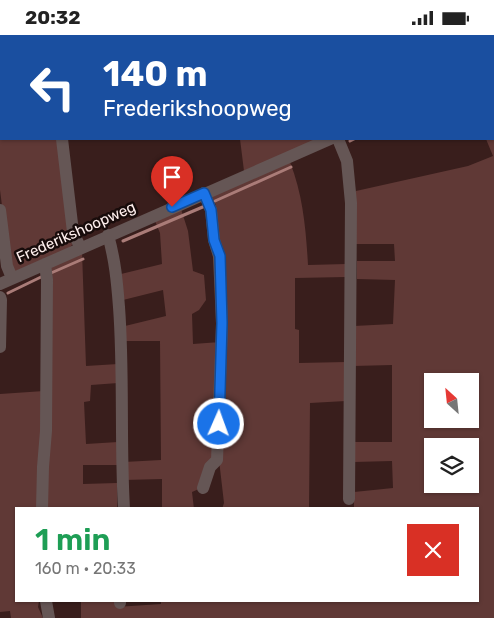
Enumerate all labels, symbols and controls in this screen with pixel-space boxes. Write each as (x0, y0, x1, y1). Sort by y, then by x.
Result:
text: 20:32 (25, 6, 81, 29)
text: 140 m (103, 53, 208, 95)
icon: left (20, 55, 85, 120)
text: Frederikshoopweg (103, 95, 292, 122)
pin (151, 156, 193, 207)
icon: arrive (158, 163, 186, 191)
street label: Frederikshoopweg (14, 198, 138, 266)
north arrow (424, 373, 479, 427)
map controls (424, 373, 479, 493)
position arrow (192, 397, 244, 449)
button: layers (424, 438, 479, 493)
text: 1 min (35, 522, 110, 558)
button: close (407, 524, 459, 576)
text: 160 m · 20:33 (35, 559, 136, 578)

